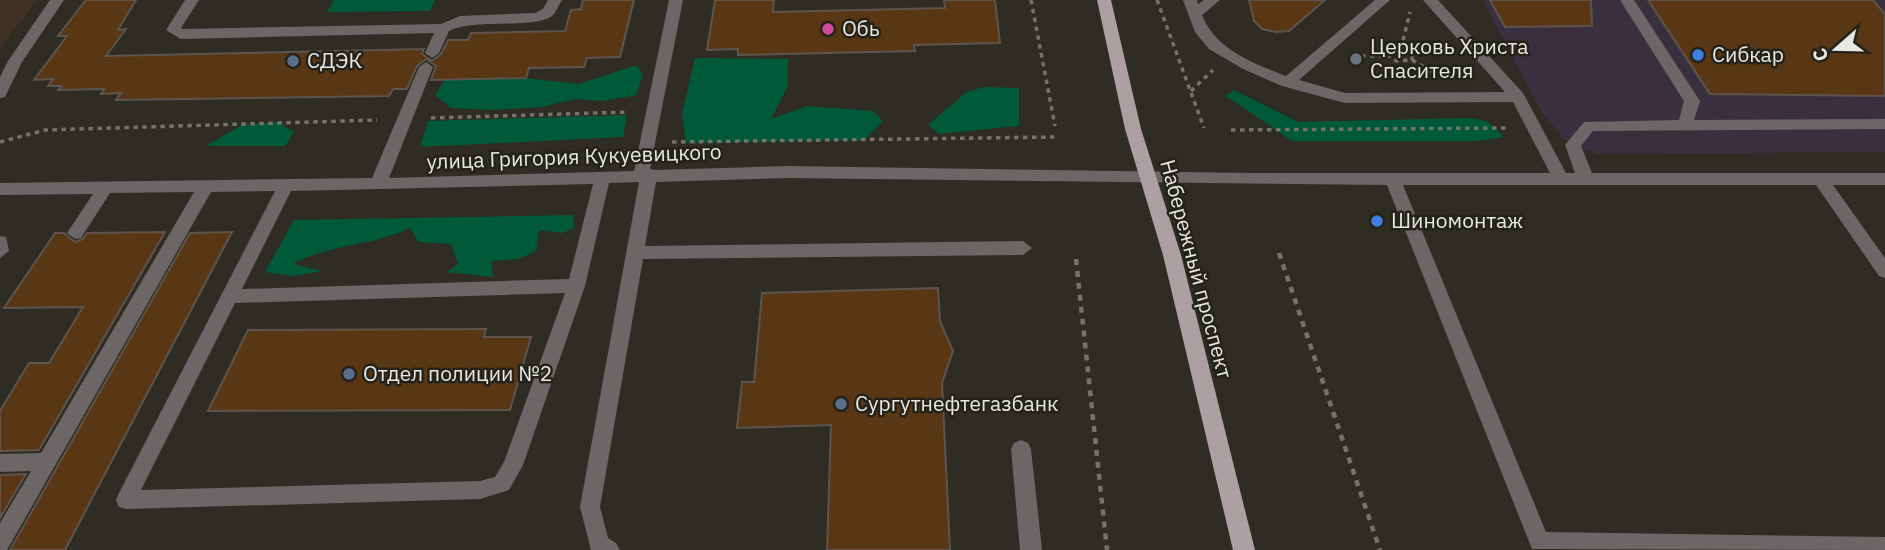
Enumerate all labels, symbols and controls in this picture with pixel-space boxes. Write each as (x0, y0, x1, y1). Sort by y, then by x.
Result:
place label: Обь (842, 14, 880, 42)
north arrow (1801, 14, 1871, 84)
marker: Обь (820, 21, 836, 37)
place label: Церковь Христа Спасителя (1370, 32, 1528, 84)
place label: Сибкар (1712, 40, 1784, 68)
text: С (1807, 45, 1833, 65)
place label: СДЭК (307, 46, 362, 74)
marker: Сибкар (1690, 47, 1706, 63)
marker: Церковь Христа Спасителя (1348, 51, 1364, 67)
marker: СДЭК (285, 53, 301, 69)
street label: улица Григория Кукуевицкого (426, 137, 722, 175)
street label: Набережный проспект (1154, 156, 1240, 381)
place label: Шиномонтаж (1391, 206, 1523, 234)
marker: Шиномонтаж (1369, 213, 1385, 229)
place label: Отдел полиции №2 (363, 359, 552, 387)
marker: Отдел полиции №2 (341, 366, 357, 382)
place label: Сургутнефтегазбанк (855, 389, 1059, 417)
marker: Сургутнефтегазбанк (833, 396, 849, 412)

